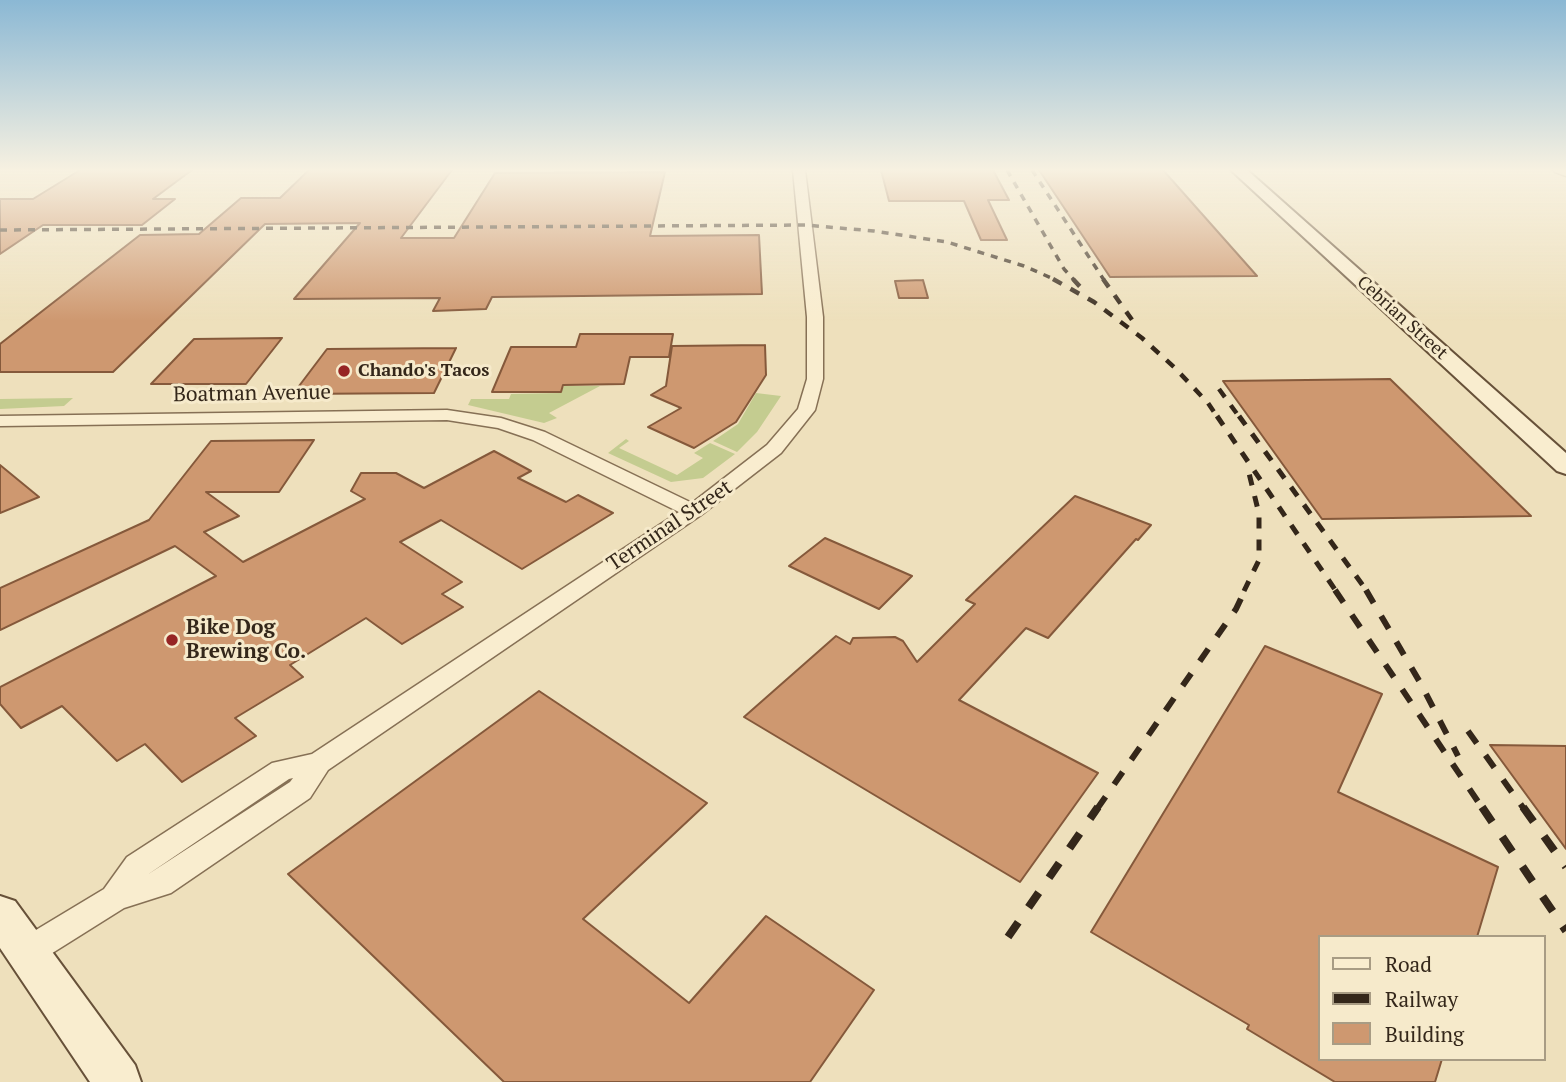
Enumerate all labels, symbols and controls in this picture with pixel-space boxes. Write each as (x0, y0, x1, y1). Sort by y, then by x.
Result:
street label: Cebrian Street (1352, 272, 1452, 364)
place label: Chando's Tacos (358, 360, 489, 382)
marker: Chando's Tacos (336, 363, 352, 379)
street label: Boatman Avenue (173, 380, 331, 408)
street label: Terminal Street (603, 475, 737, 577)
place label: Bike Dog Brewing Co. (186, 615, 306, 665)
marker: Bike Dog Brewing Co. (164, 632, 180, 648)
legend (1318, 935, 1545, 1061)
text: Road (1385, 950, 1432, 978)
text: Railway (1385, 985, 1458, 1013)
text: Building (1385, 1020, 1464, 1048)

